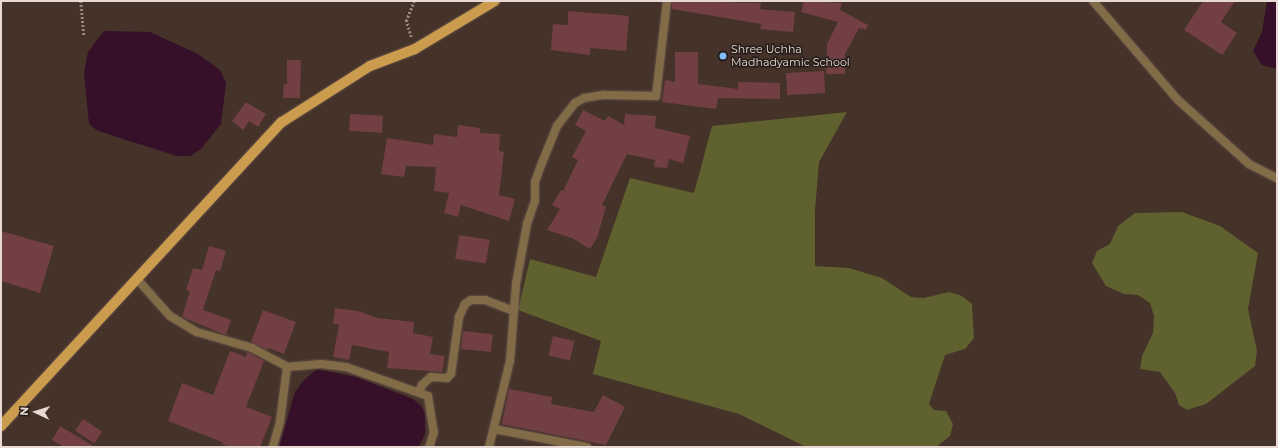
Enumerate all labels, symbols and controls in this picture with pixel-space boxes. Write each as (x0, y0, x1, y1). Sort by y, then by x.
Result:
place label: Shree Uchha Madhadyamic School (731, 43, 850, 69)
marker: Shree Uchha Madhadyamic School (718, 51, 728, 61)
north arrow (16, 392, 56, 432)
text: N (17, 406, 31, 416)

